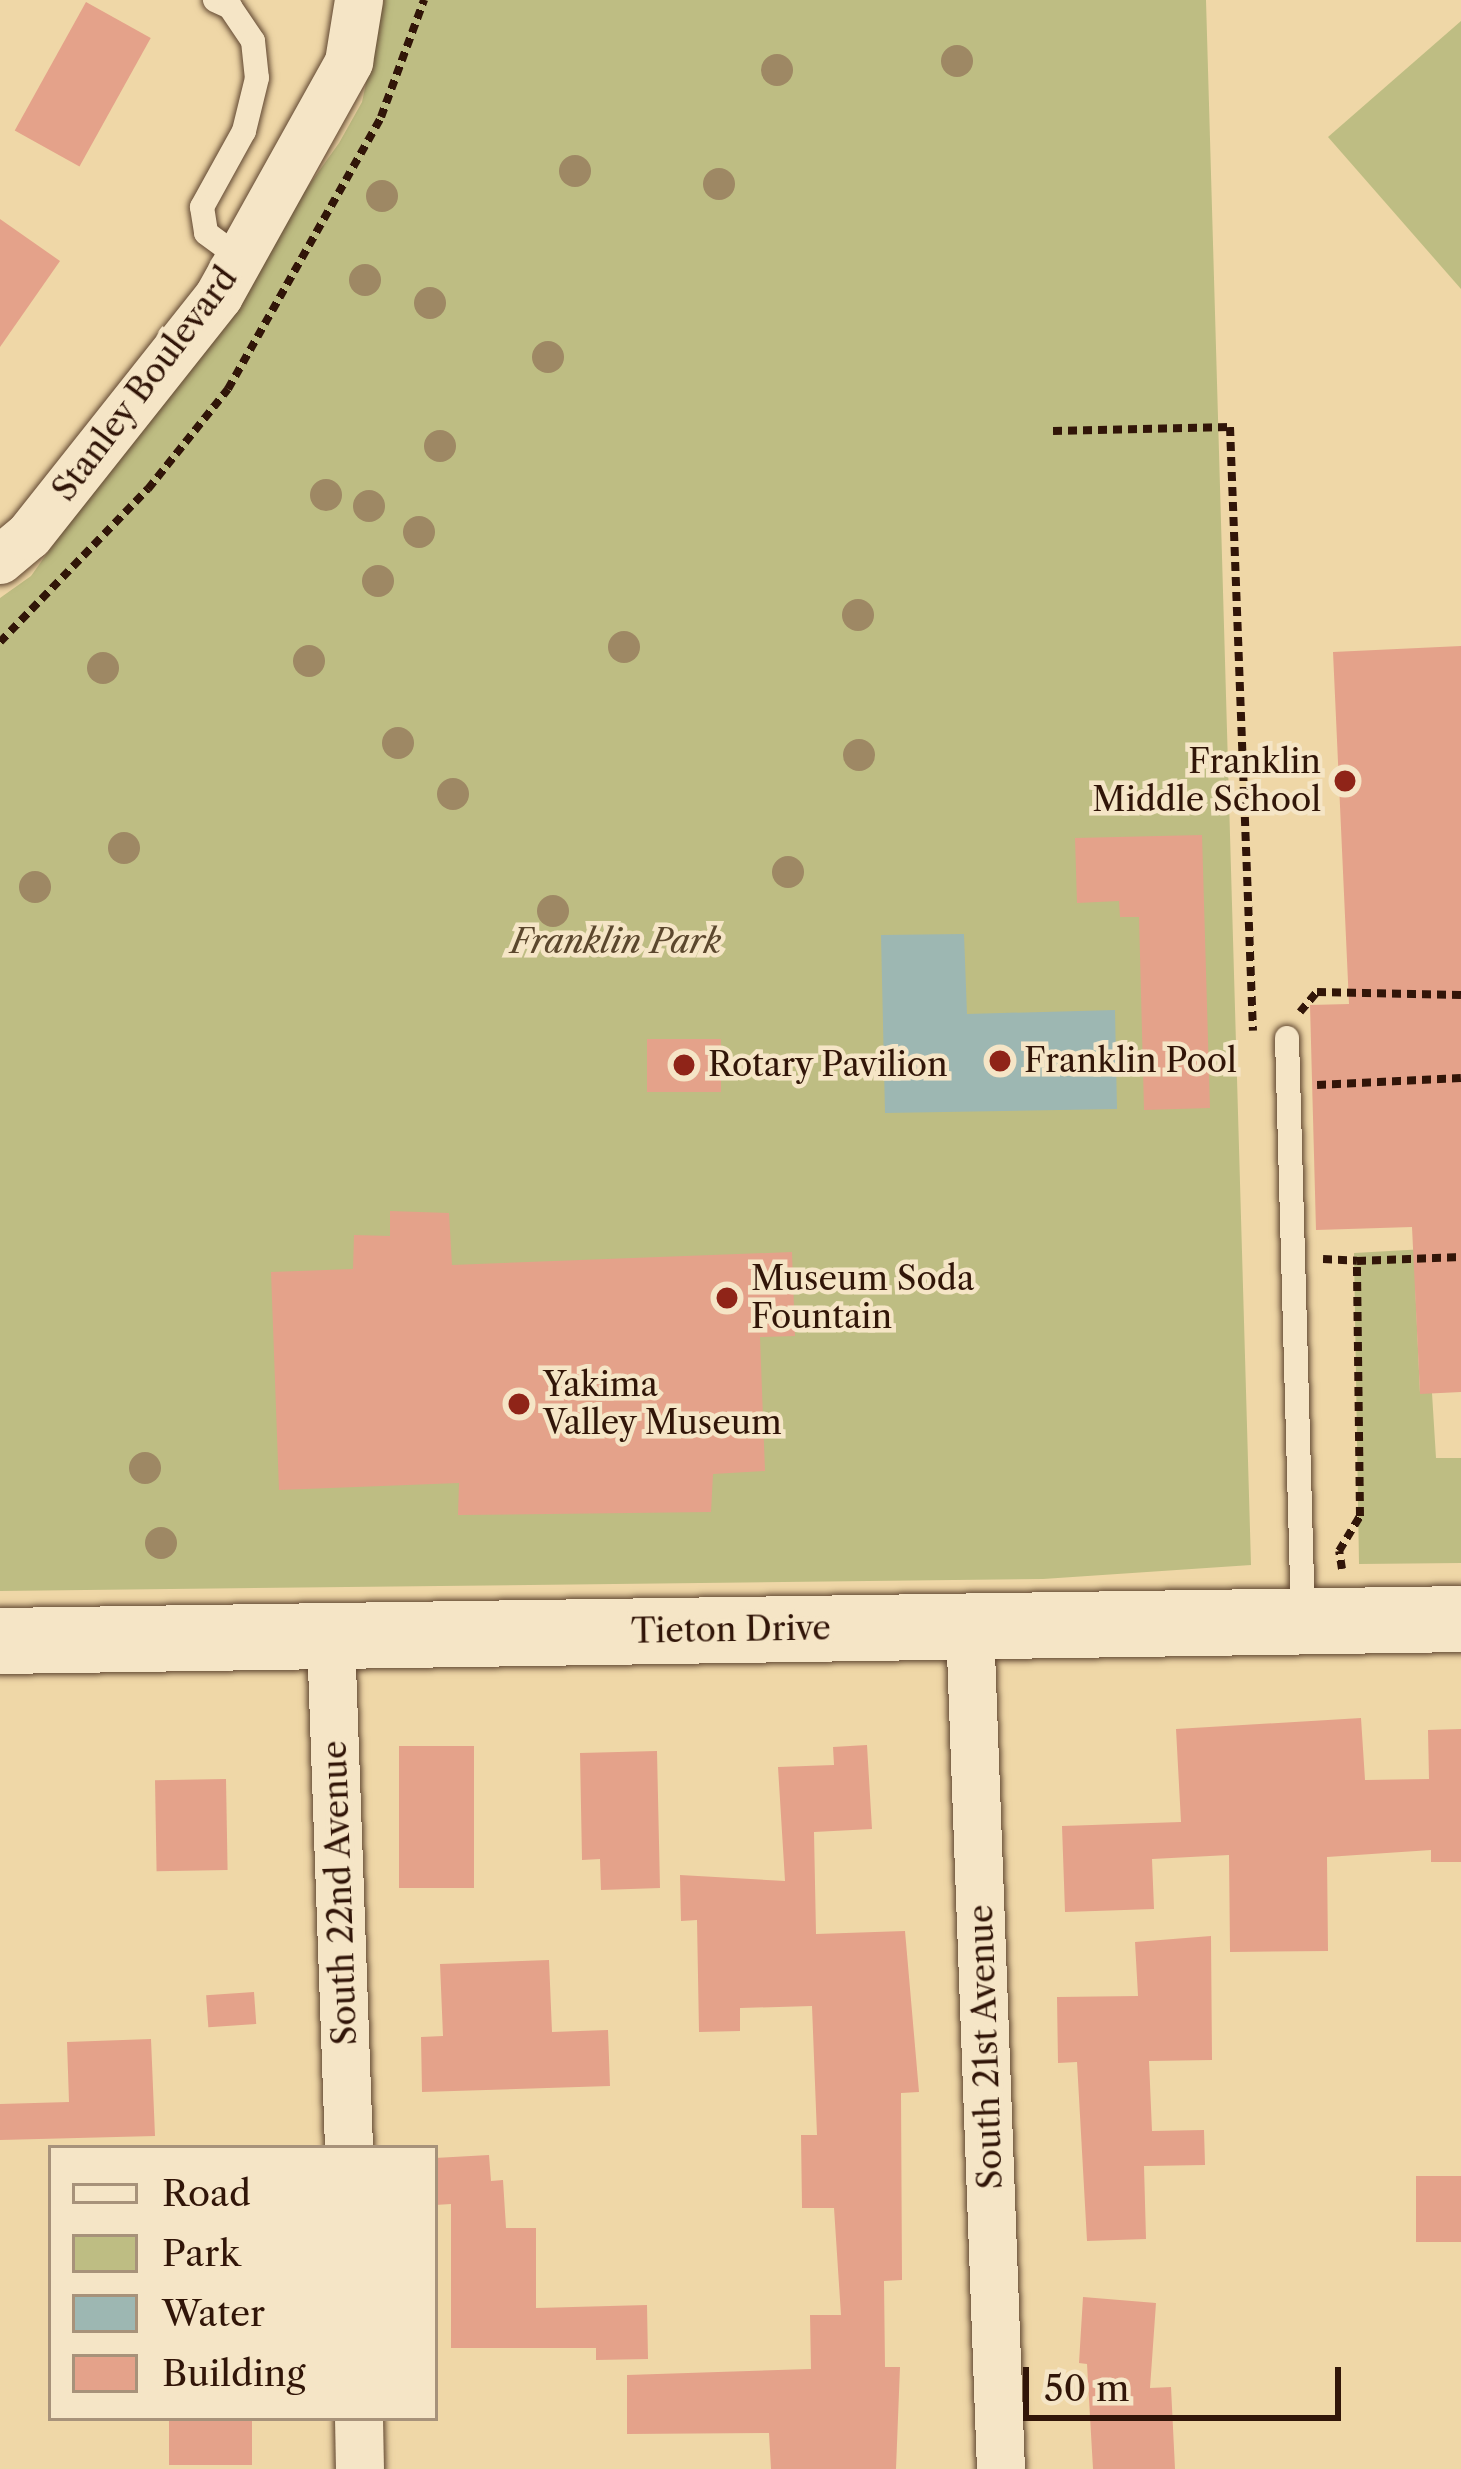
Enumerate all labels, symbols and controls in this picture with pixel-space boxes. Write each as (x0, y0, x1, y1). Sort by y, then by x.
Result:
street label: Stanley Boulevard (44, 259, 246, 509)
place label: Franklin Middle School (1092, 742, 1321, 820)
marker: Franklin Middle School (1332, 768, 1358, 794)
park label: Franklin Park (511, 922, 721, 962)
place label: Franklin Pool (1024, 1041, 1237, 1081)
place label: Rotary Pavilion (708, 1045, 949, 1085)
marker: Franklin Pool (987, 1048, 1013, 1074)
marker: Rotary Pavilion (671, 1052, 697, 1078)
place label: Museum Soda Fountain (751, 1259, 974, 1337)
marker: Museum Soda Fountain (714, 1285, 740, 1311)
place label: Yakima Valley Museum (543, 1365, 783, 1443)
marker: Yakima Valley Museum (506, 1391, 532, 1417)
street label: Tieton Drive (631, 1608, 831, 1652)
street label: South 22nd Avenue (315, 1739, 365, 2047)
street label: South 21st Avenue (961, 1903, 1011, 2191)
legend (48, 2145, 438, 2421)
text: Road (162, 2171, 251, 2215)
text: Park (162, 2231, 240, 2275)
text: Water (162, 2291, 265, 2335)
scale bar (1029, 2343, 1347, 2417)
text: Building (162, 2351, 305, 2395)
text: 50 m (1044, 2366, 1129, 2410)

